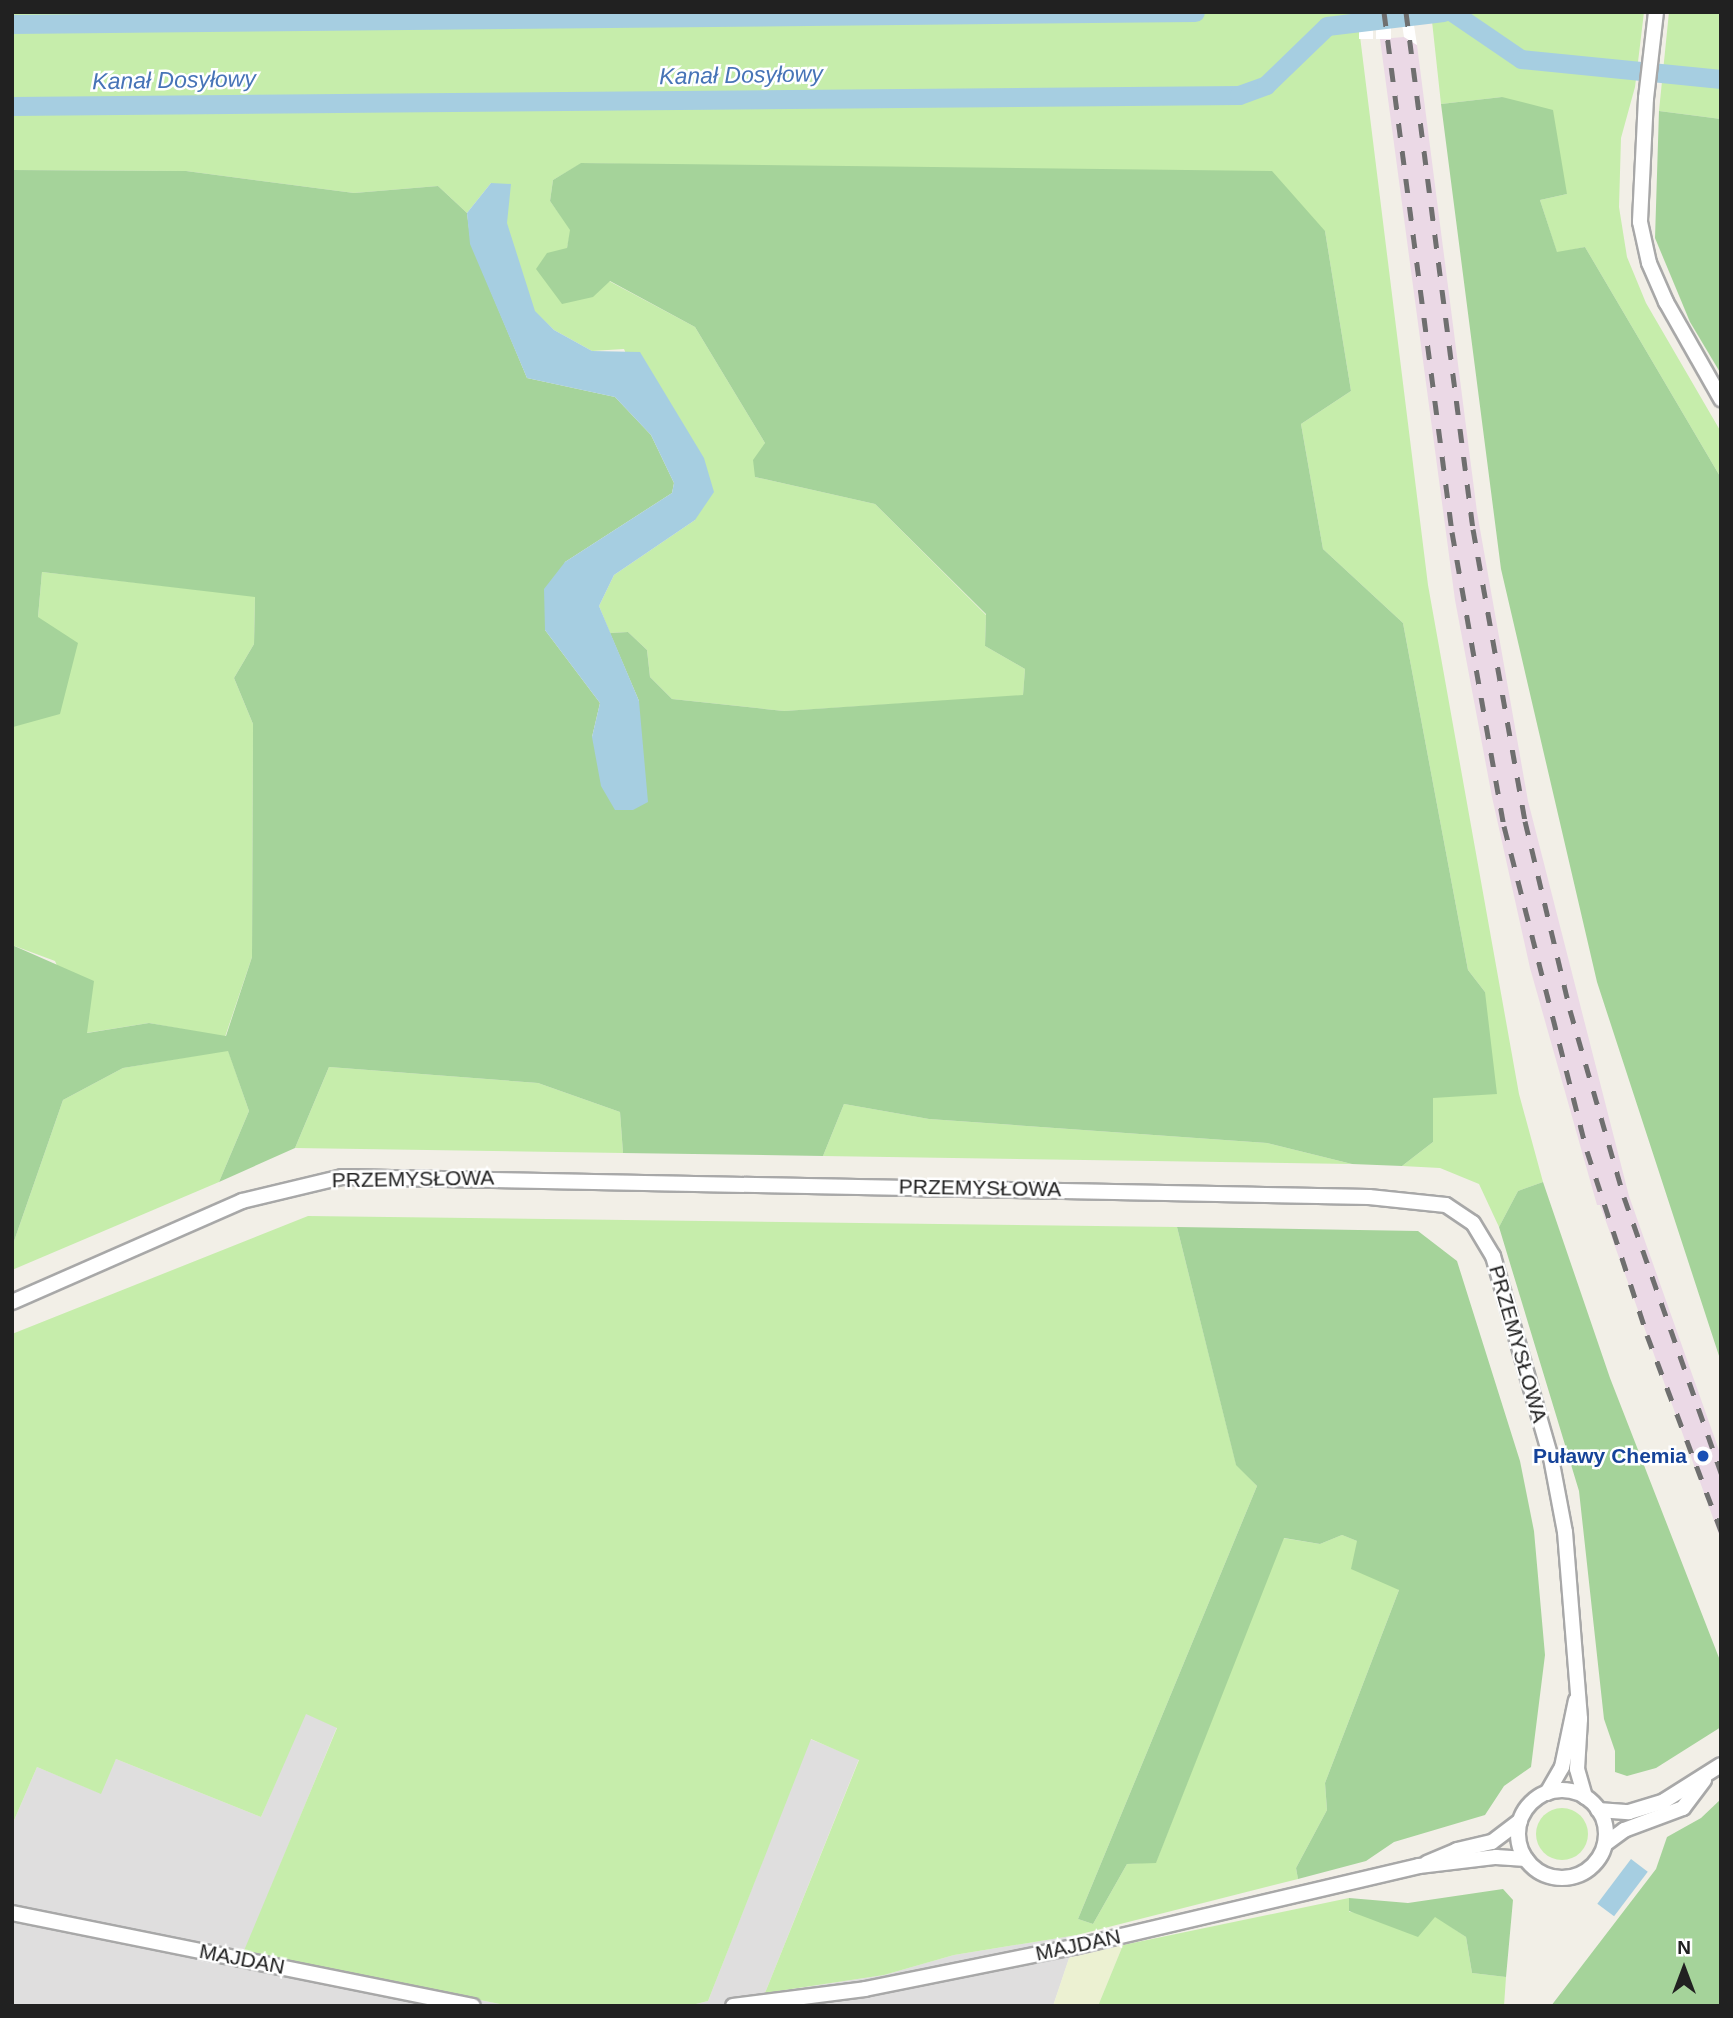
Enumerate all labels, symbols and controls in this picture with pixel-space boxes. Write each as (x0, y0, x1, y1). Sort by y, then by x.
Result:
water label: Kanał Dosyłowy (659, 60, 823, 90)
water label: Kanał Dosyłowy (92, 65, 256, 95)
street label: PRZEMYSŁOWA (332, 1165, 494, 1193)
street label: PRZEMYSŁOWA (899, 1174, 1061, 1202)
street label: PRZEMYSŁOWA (1483, 1262, 1553, 1426)
place label: Puławy Chemia (1533, 1443, 1687, 1469)
marker: Puławy Chemia (1693, 1446, 1713, 1466)
street label: MAJDAN (1033, 1924, 1123, 1966)
north arrow (1649, 1934, 1719, 2004)
text: N (1677, 1937, 1691, 1958)
street label: MAJDAN (197, 1938, 287, 1980)

